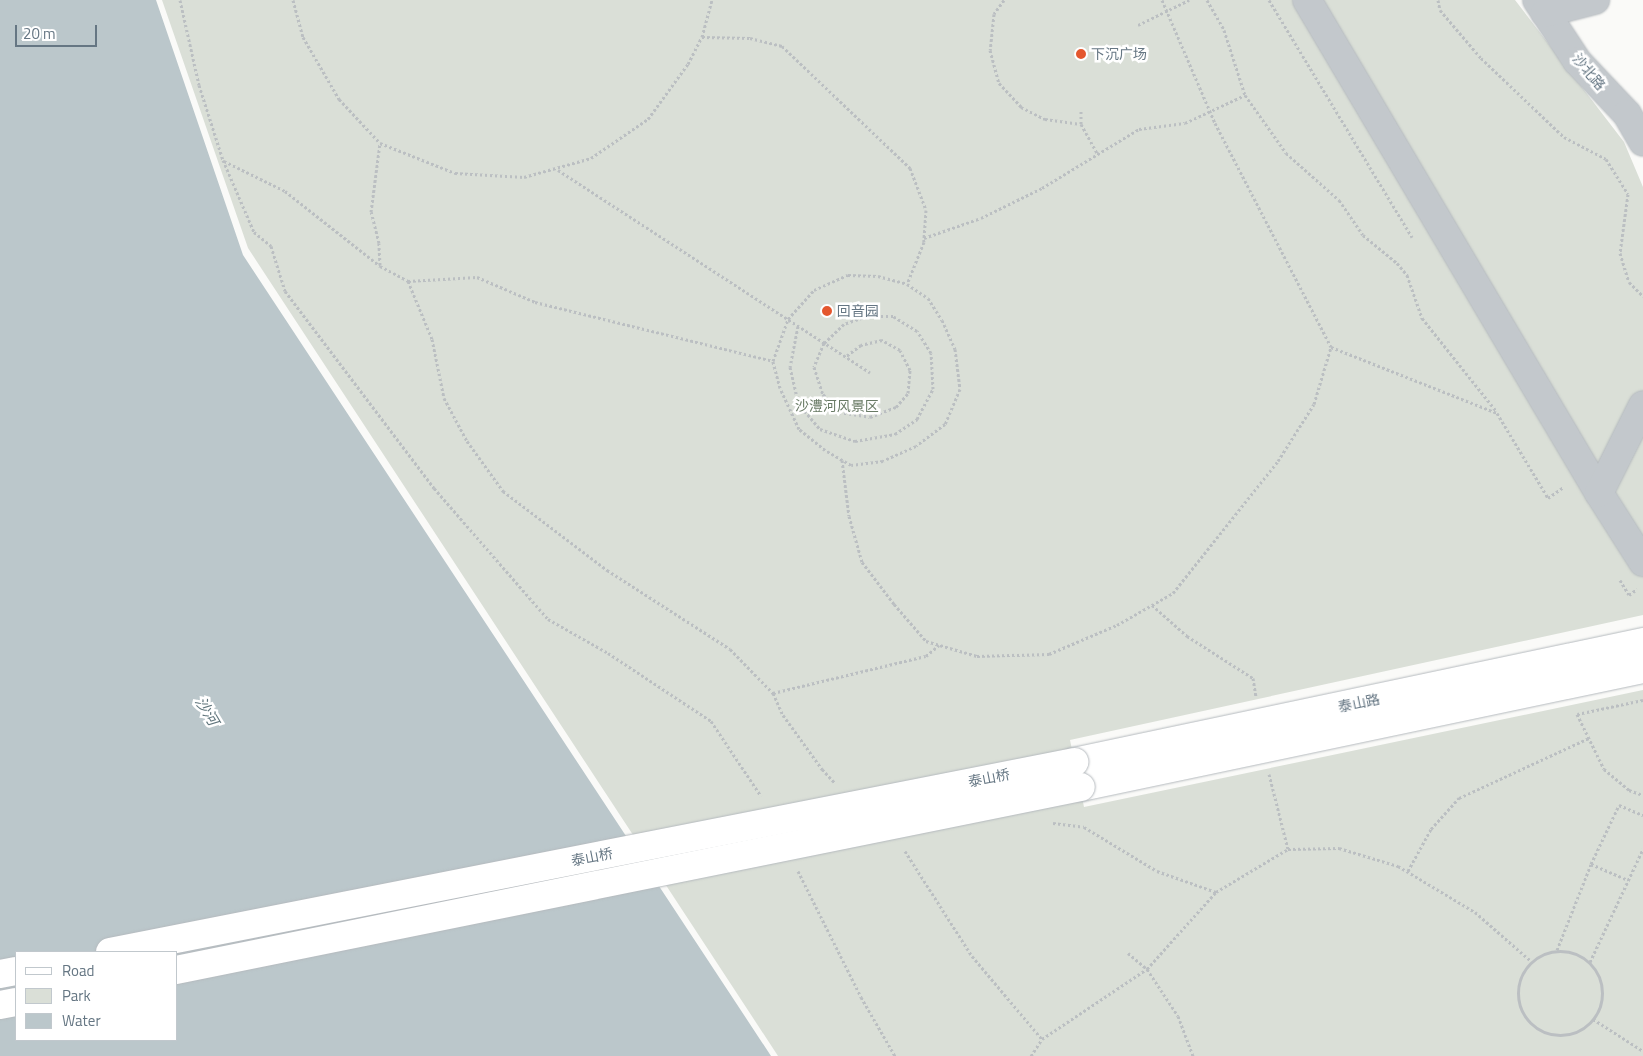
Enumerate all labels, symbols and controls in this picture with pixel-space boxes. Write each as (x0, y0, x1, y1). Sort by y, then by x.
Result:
scale bar (18, 15, 100, 47)
text: 20 m (23, 22, 56, 45)
place label: 下沉广场 (1091, 46, 1147, 62)
marker: 下沉广场 (1075, 48, 1087, 60)
street label: 沙北路 (1569, 51, 1609, 93)
place label: 回音园 (837, 303, 879, 319)
marker: 回音园 (821, 305, 833, 317)
park label: 沙澧河风景区 (795, 398, 879, 414)
street label: 泰山路 (1337, 690, 1381, 716)
water label: 沙河 (192, 694, 222, 728)
street label: 泰山桥 (967, 766, 1011, 790)
street label: 泰山桥 (570, 845, 614, 869)
legend (15, 951, 178, 1041)
text: Road (62, 959, 94, 982)
text: Park (62, 984, 91, 1007)
text: Water (62, 1009, 101, 1032)

